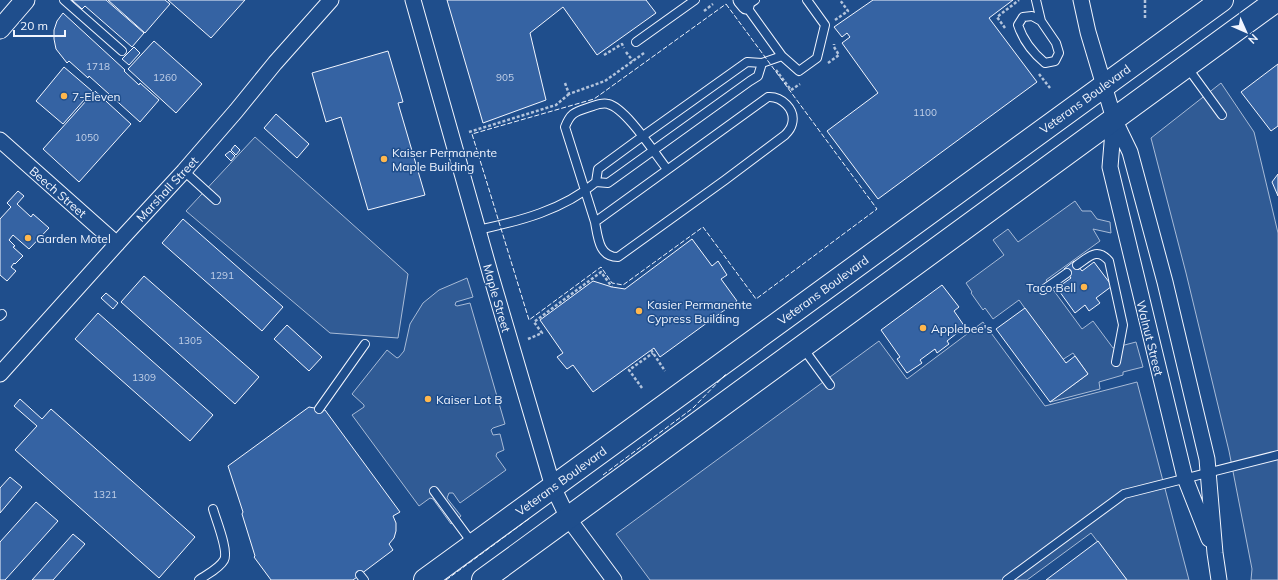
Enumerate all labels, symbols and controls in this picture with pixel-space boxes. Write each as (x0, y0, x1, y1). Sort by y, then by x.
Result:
scale bar (14, 12, 65, 38)
north arrow (1226, 12, 1266, 52)
text: 20 m (20, 18, 48, 33)
text: N (1245, 31, 1261, 47)
house number: 1718 (86, 60, 110, 73)
street label: Veterans Boulevard (1037, 61, 1133, 137)
house number: 1260 (153, 71, 177, 84)
house number: 905 (496, 71, 514, 84)
place label: 7-Eleven (72, 89, 121, 104)
marker: 7-Eleven (59, 91, 69, 101)
house number: 1100 (913, 106, 937, 119)
house number: 1050 (75, 131, 99, 144)
place label: Kaiser Permanente Maple Building (392, 145, 497, 174)
street label: Marshall Street (133, 153, 201, 225)
marker: Kaiser Permanente Maple Building (379, 154, 389, 164)
street label: Beech Street (26, 163, 90, 221)
place label: Garden Motel (36, 231, 111, 246)
marker: Garden Motel (23, 233, 33, 243)
street label: Veterans Boulevard (775, 252, 871, 328)
street label: Maple Street (480, 262, 514, 334)
house number: 1291 (210, 269, 234, 282)
place label: Taco Bell (1026, 280, 1076, 295)
marker: Taco Bell (1079, 282, 1089, 292)
place label: Kasier Permanente Cypress Building (647, 297, 752, 326)
street label: Walnut Street (1133, 299, 1167, 377)
marker: Kasier Permanente Cypress Building (634, 306, 644, 316)
place label: Applebee's (931, 321, 993, 336)
marker: Applebee's (918, 323, 928, 333)
house number: 1305 (178, 334, 202, 347)
house number: 1309 (132, 371, 156, 384)
place label: Kaiser Lot B (436, 392, 502, 407)
marker: Kaiser Lot B (423, 394, 433, 404)
street label: Veterans Boulevard (513, 443, 609, 519)
house number: 1321 (93, 488, 117, 501)

